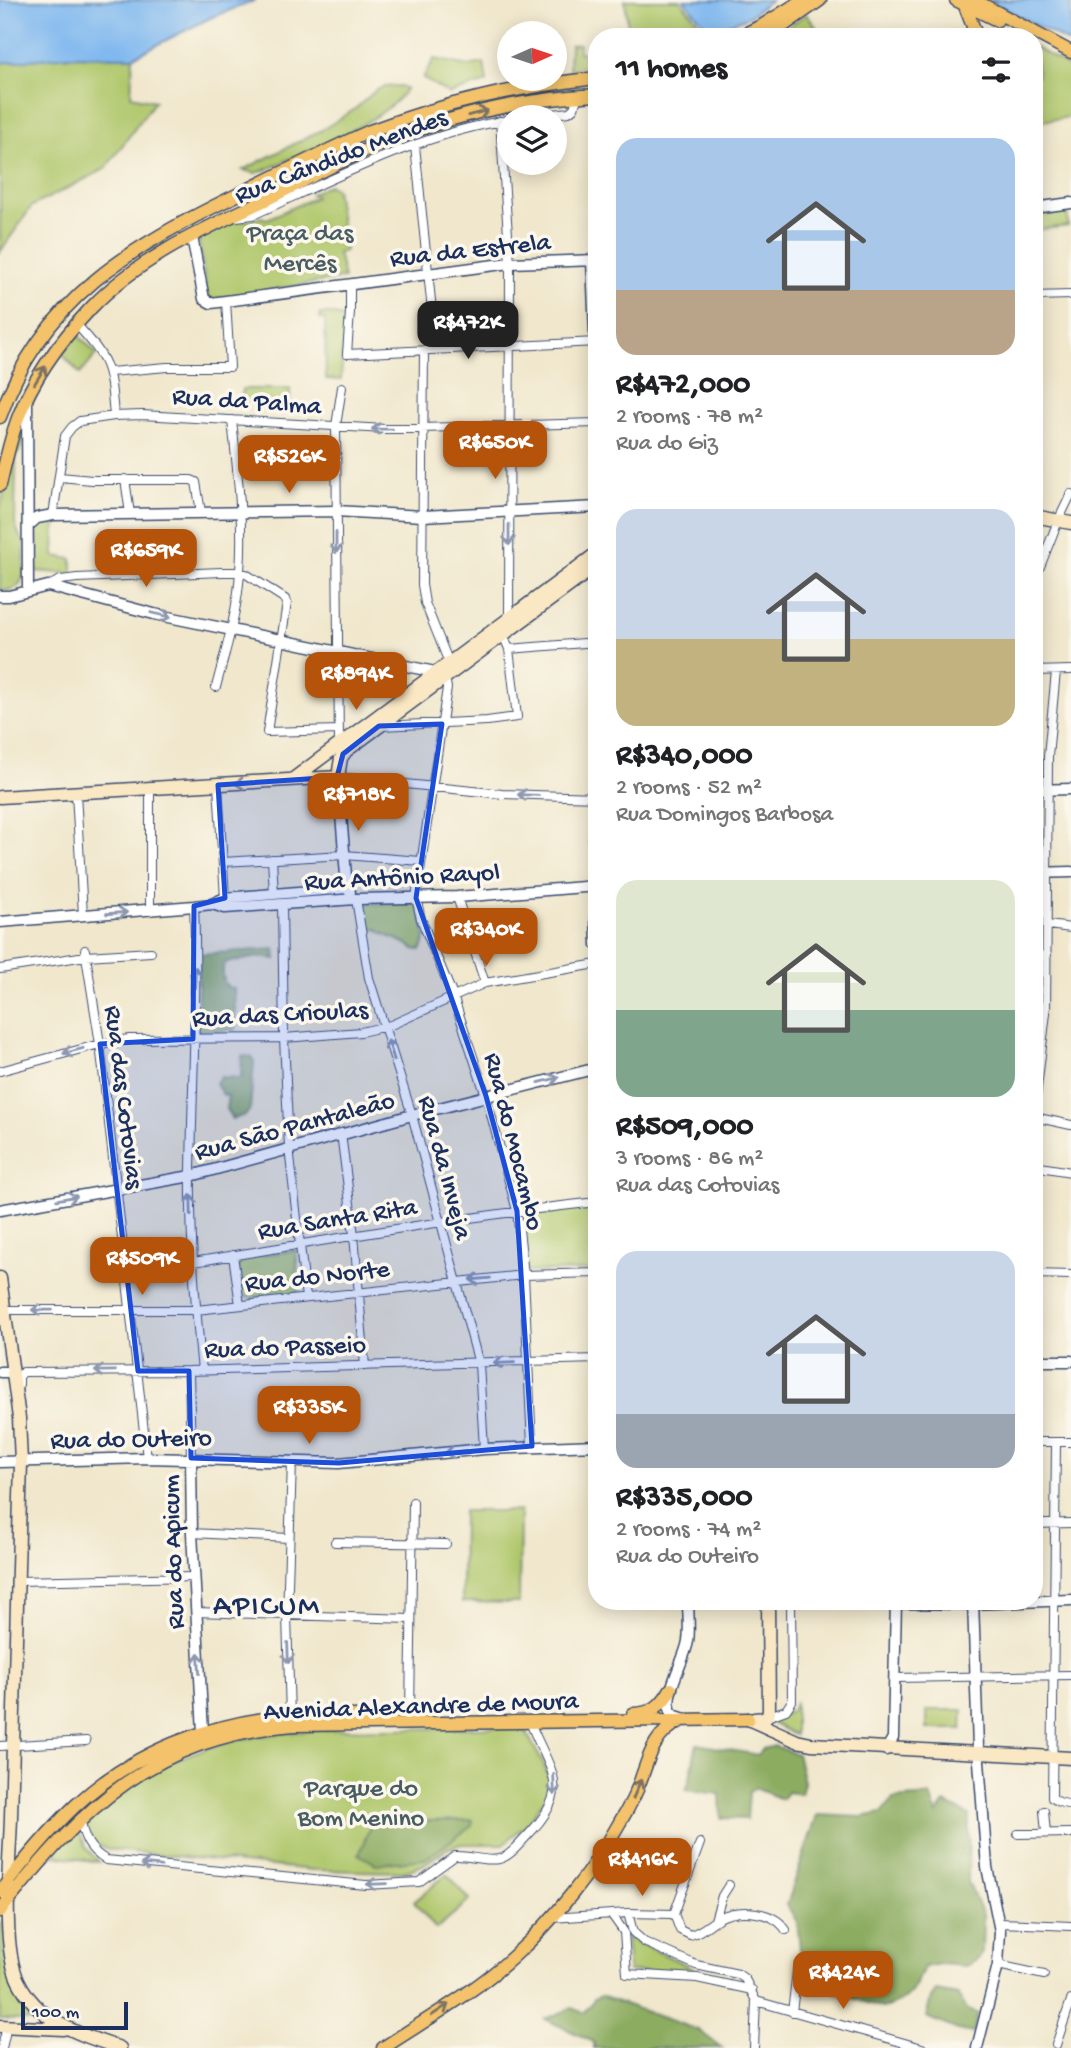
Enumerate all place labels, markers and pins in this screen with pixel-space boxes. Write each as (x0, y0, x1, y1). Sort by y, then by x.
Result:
pin: R$472K (411, 302, 525, 361)
pin: R$650K (438, 421, 552, 481)
pin: R$526K (232, 435, 346, 495)
pin: R$659K (89, 530, 203, 589)
pin: R$894K (299, 652, 413, 712)
pin: R$718K (301, 774, 415, 833)
pin: R$340K (429, 908, 543, 968)
pin: R$509K (85, 1238, 199, 1297)
pin: R$335K (252, 1386, 366, 1446)
pin: R$416K (585, 1839, 699, 1898)
pin: R$424K (786, 1952, 900, 2011)

